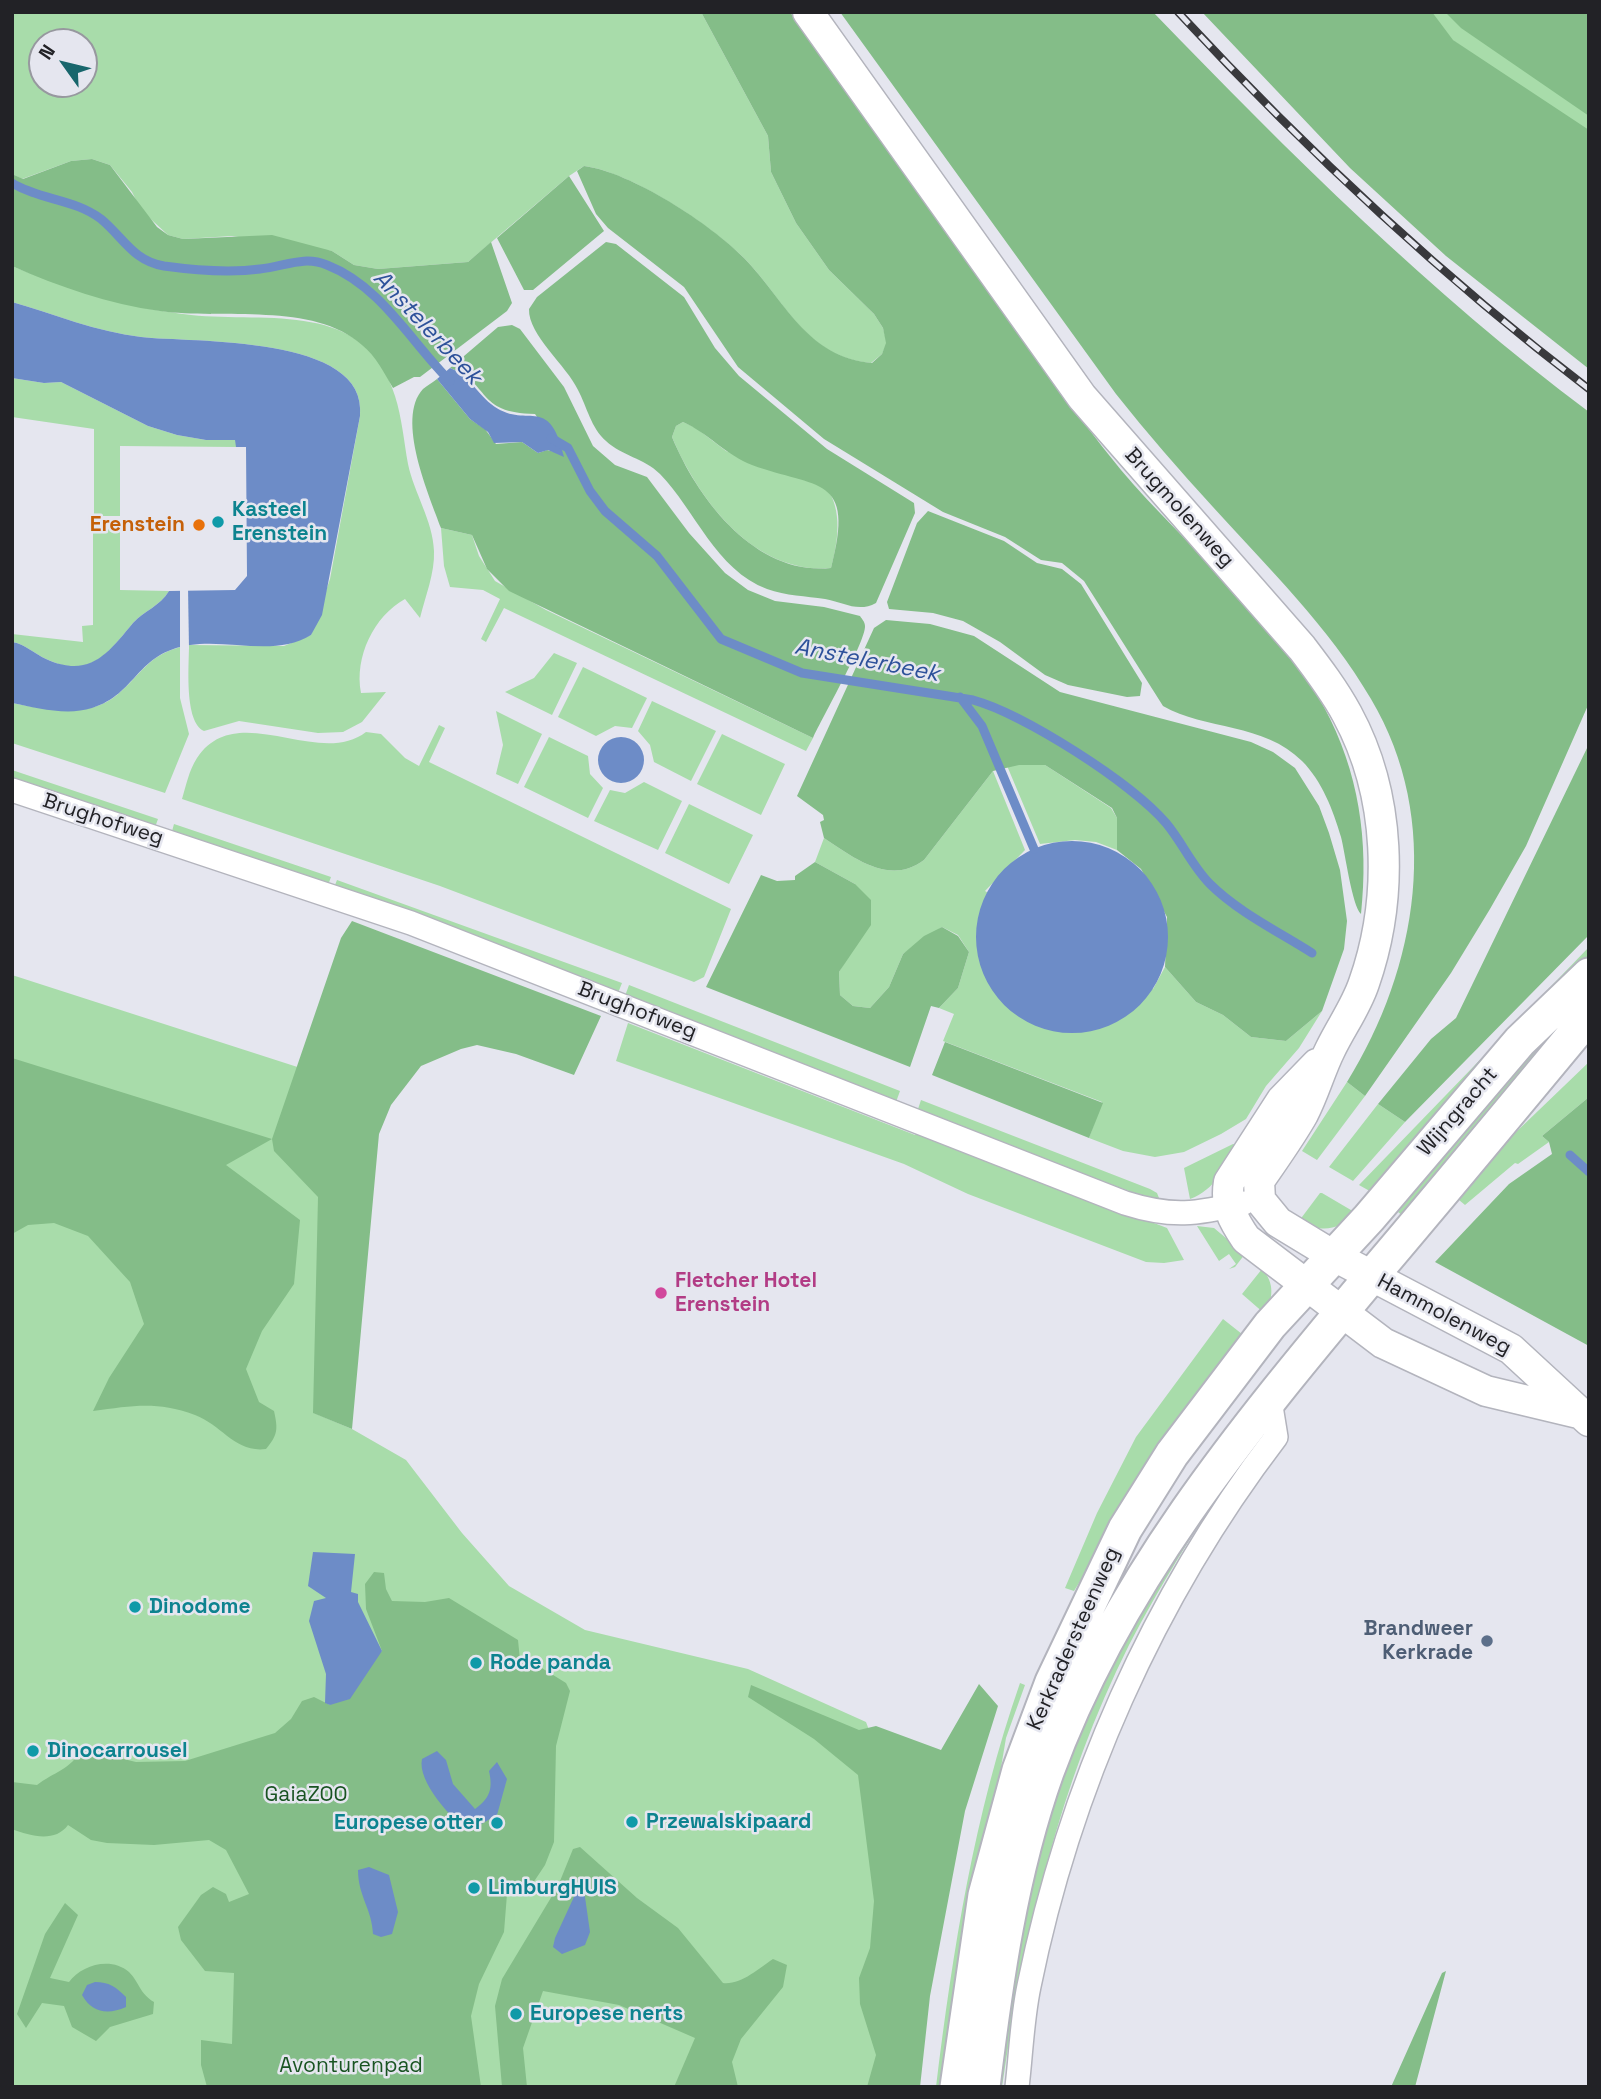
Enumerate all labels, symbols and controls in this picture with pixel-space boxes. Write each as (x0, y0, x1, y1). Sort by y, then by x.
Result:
north arrow (28, 28, 98, 98)
text: N (33, 40, 61, 64)
water label: Anstelerbeek (367, 265, 487, 391)
street label: Brugmolenweg (1119, 443, 1239, 573)
place label: Kasteel Erenstein (232, 497, 327, 547)
place label: Erenstein (90, 512, 185, 538)
marker: Kasteel Erenstein (210, 514, 226, 530)
marker: Erenstein (191, 517, 207, 533)
water label: Anstelerbeek (792, 633, 942, 689)
street label: Brughofweg (39, 789, 167, 851)
street label: Brughofweg (574, 977, 700, 1045)
street label: Wijngracht (1413, 1063, 1503, 1161)
place label: Fletcher Hotel Erenstein (675, 1268, 817, 1318)
street label: Hammolenweg (1373, 1269, 1515, 1361)
marker: Fletcher Hotel Erenstein (653, 1285, 669, 1301)
street label: Kerkradersteenweg (1022, 1544, 1126, 1734)
place label: Dinodome (149, 1594, 251, 1620)
marker: Dinodome (127, 1599, 143, 1615)
place label: Brandweer Kerkrade (1364, 1616, 1473, 1666)
marker: Brandweer Kerkrade (1479, 1633, 1495, 1649)
place label: Rode panda (490, 1650, 611, 1676)
marker: Rode panda (468, 1655, 484, 1671)
place label: Dinocarrousel (47, 1738, 188, 1764)
marker: Dinocarrousel (25, 1743, 41, 1759)
park label: GaiaZOO (264, 1782, 348, 1808)
place label: Przewalskipaard (646, 1809, 811, 1835)
place label: Europese otter (334, 1810, 483, 1836)
marker: Przewalskipaard (624, 1814, 640, 1830)
marker: Europese otter (489, 1815, 505, 1831)
place label: LimburgHUIS (488, 1875, 617, 1901)
marker: LimburgHUIS (466, 1880, 482, 1896)
place label: Europese nerts (530, 2001, 683, 2027)
marker: Europese nerts (508, 2006, 524, 2022)
park label: Avonturenpad (279, 2053, 423, 2079)

